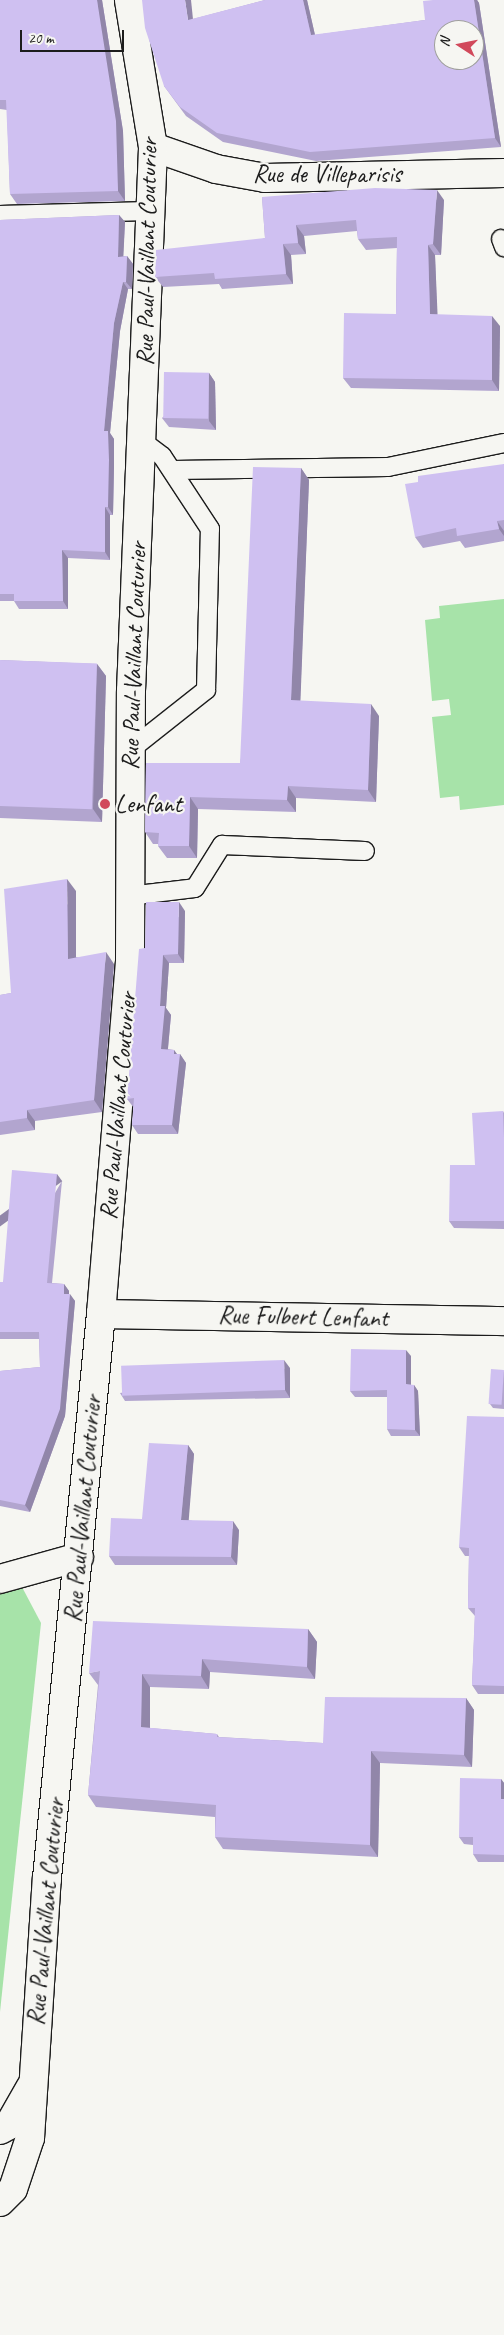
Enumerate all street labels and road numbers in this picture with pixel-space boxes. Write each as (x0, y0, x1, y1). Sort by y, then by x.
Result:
street label: Rue Paul-Vaillant Couturier (130, 138, 164, 366)
street label: Rue de Villeparisis (253, 159, 401, 189)
street label: Rue Paul-Vaillant Couturier (115, 541, 153, 771)
street label: Rue Paul-Vaillant Couturier (93, 991, 143, 1221)
street label: Rue Fulbert Lenfant (218, 1301, 388, 1333)
street label: Rue Paul-Vaillant Couturier (58, 1394, 108, 1624)
street label: Rue Paul-Vaillant Couturier (21, 1797, 71, 2027)

